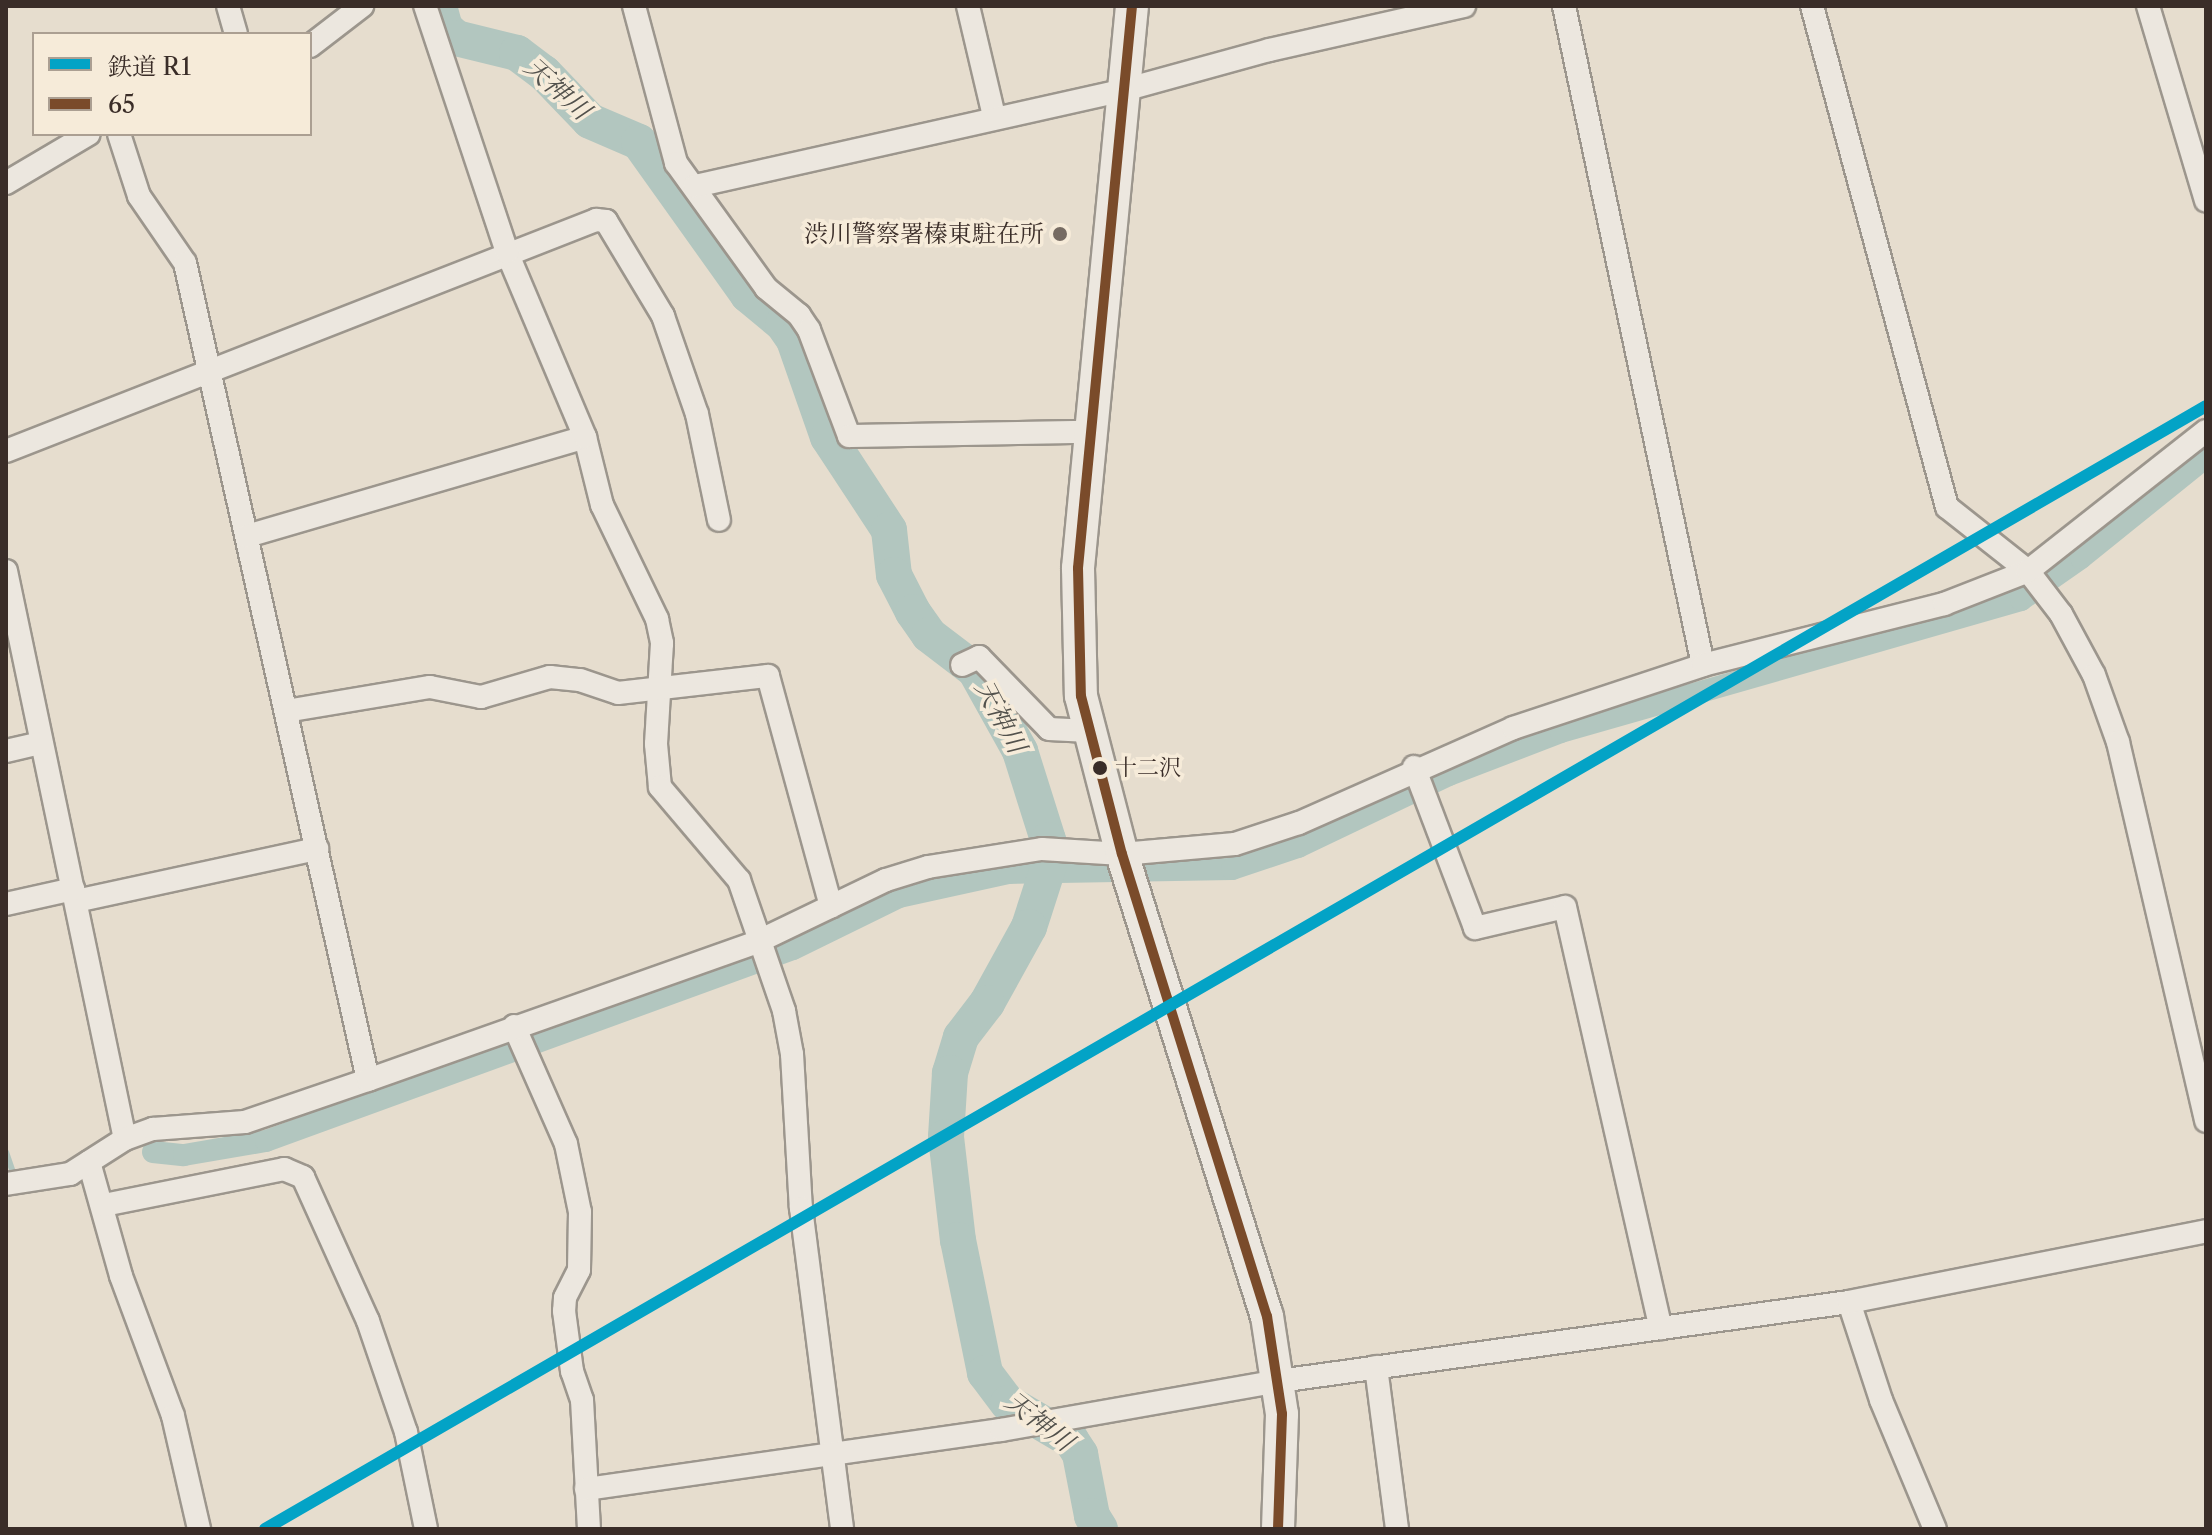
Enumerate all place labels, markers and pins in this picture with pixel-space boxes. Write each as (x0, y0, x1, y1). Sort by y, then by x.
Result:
place label: 渋川警察署榛東駐在所 (804, 220, 1044, 248)
marker: 渋川警察署榛東駐在所 (1051, 225, 1069, 243)
place label: 十二沢 (1115, 755, 1181, 781)
marker: 十二沢 (1092, 760, 1108, 776)

